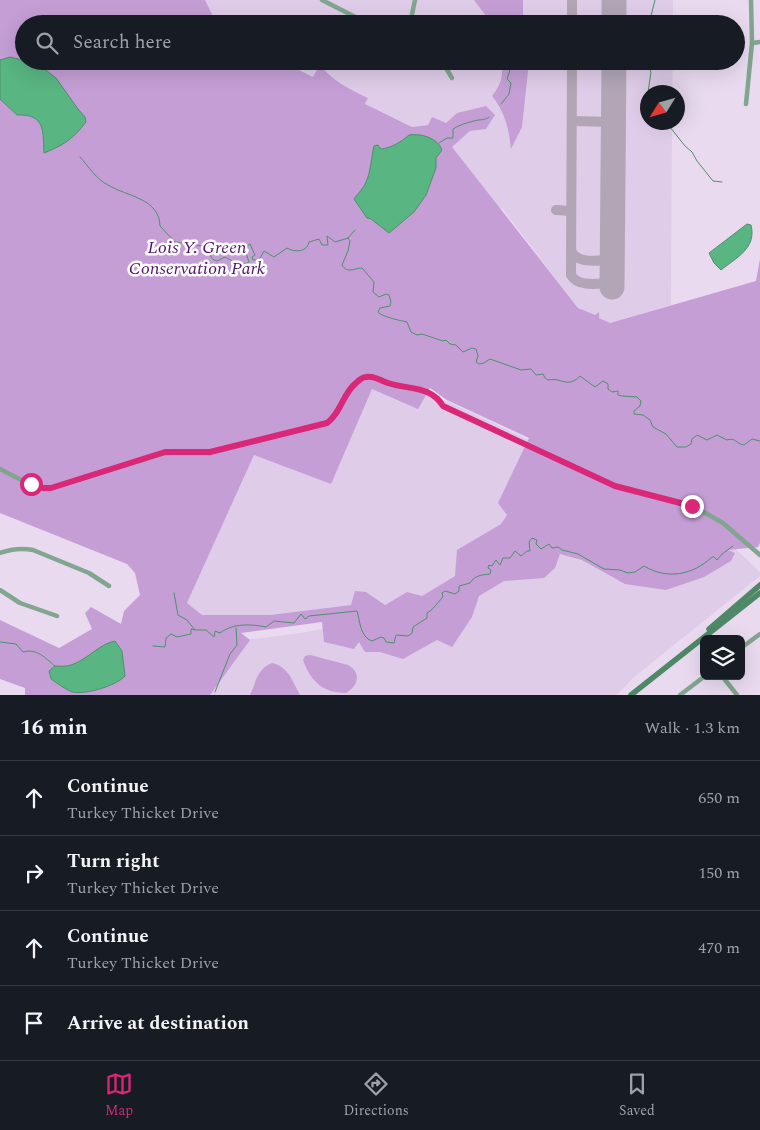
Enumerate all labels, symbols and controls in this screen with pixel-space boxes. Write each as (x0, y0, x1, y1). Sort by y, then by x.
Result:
search box (15, 15, 745, 70)
text: Search here (73, 28, 172, 57)
icon: search (33, 29, 61, 57)
north arrow (640, 85, 685, 130)
park label: Lois Y. Green Conservation Park (129, 234, 266, 282)
route start (20, 473, 43, 496)
route end (681, 495, 704, 518)
map controls (700, 635, 745, 680)
button: layers (700, 635, 745, 680)
text: 16 min (20, 712, 88, 744)
text: Walk · 1.3 km (645, 716, 740, 740)
text: Continue (67, 772, 149, 801)
icon: ahead (20, 784, 48, 812)
text: 650 m (698, 786, 740, 810)
text: Turkey Thicket Drive (67, 801, 219, 825)
text: Turn right (67, 847, 160, 876)
icon: right (20, 859, 48, 887)
text: 150 m (698, 861, 740, 885)
text: Turkey Thicket Drive (67, 876, 219, 900)
text: Continue (67, 922, 149, 951)
icon: ahead (20, 934, 48, 962)
text: 470 m (698, 936, 740, 960)
text: Turkey Thicket Drive (67, 951, 219, 975)
icon: arrive (20, 1009, 48, 1037)
text: Arrive at destination (67, 1009, 249, 1038)
tab: Map (105, 1070, 133, 1121)
tab: Directions (343, 1070, 409, 1121)
tab: Saved (619, 1070, 655, 1121)

